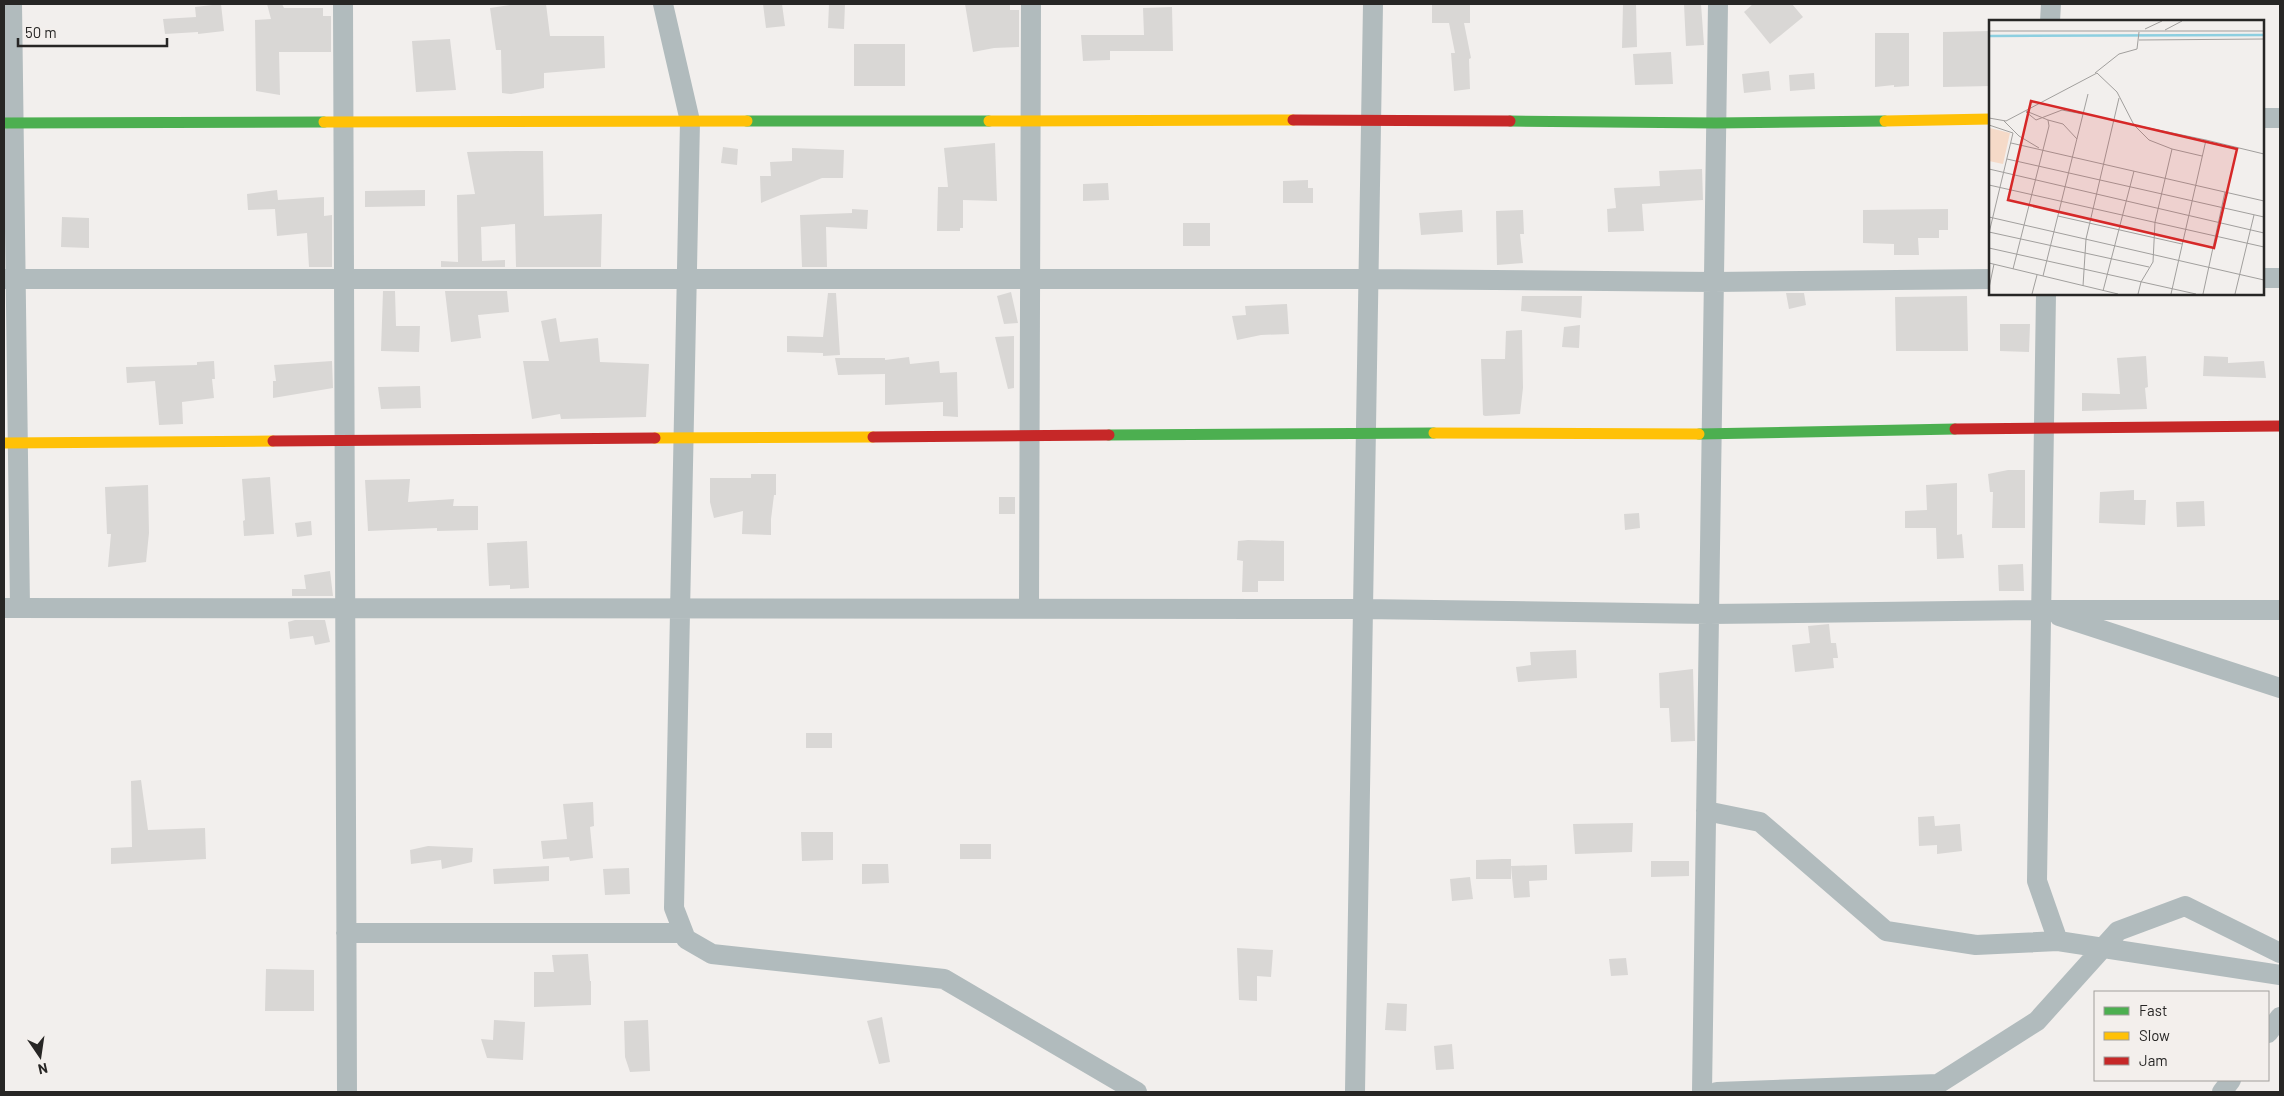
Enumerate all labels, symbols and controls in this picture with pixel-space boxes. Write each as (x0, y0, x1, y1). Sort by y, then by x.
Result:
scale bar (18, 15, 166, 47)
inset map (1989, 20, 2264, 295)
text: 50 m (25, 23, 57, 41)
legend (2094, 991, 2269, 1081)
text: Fast (2139, 1001, 2167, 1019)
text: Slow (2139, 1026, 2170, 1044)
north arrow (15, 1031, 65, 1081)
text: Jam (2139, 1051, 2168, 1069)
text: N (37, 1060, 49, 1078)

